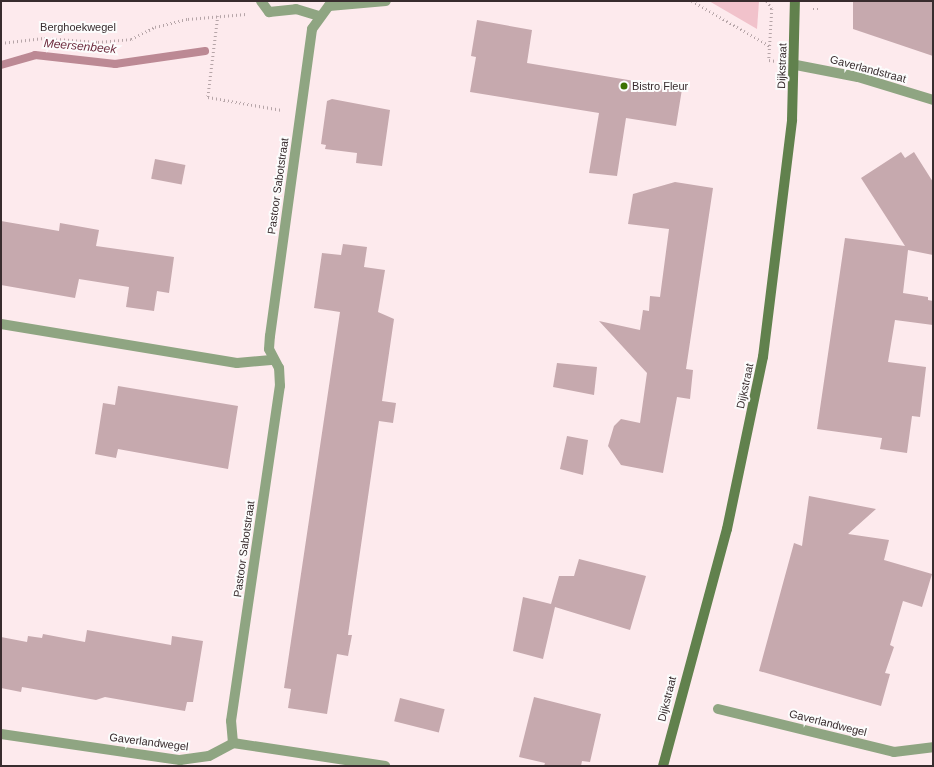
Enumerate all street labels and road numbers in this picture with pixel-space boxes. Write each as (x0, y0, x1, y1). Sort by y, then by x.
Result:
street label: Berghoekwegel (40, 20, 116, 34)
street label: Dijkstraat (775, 43, 789, 89)
street label: Gaverlandstraat (828, 52, 908, 86)
street label: Pastoor Sabotstraat (265, 137, 291, 235)
street label: Dijkstraat (734, 362, 756, 410)
street label: Pastoor Sabotstraat (231, 500, 257, 598)
street label: Dijkstraat (655, 675, 679, 723)
street label: Gaverlandwegel (788, 707, 868, 739)
street label: Gaverlandwegel (109, 731, 189, 753)

